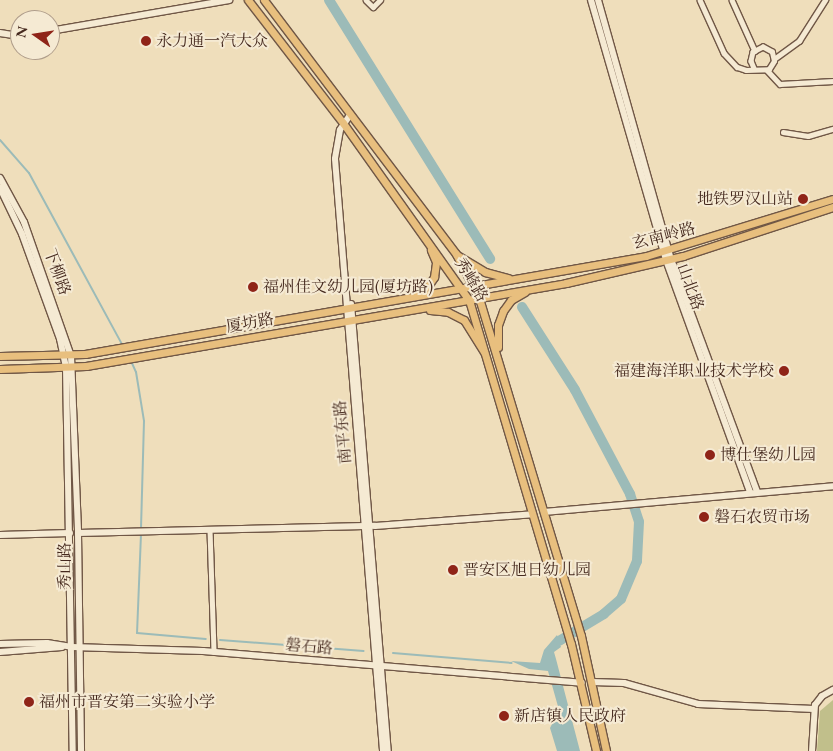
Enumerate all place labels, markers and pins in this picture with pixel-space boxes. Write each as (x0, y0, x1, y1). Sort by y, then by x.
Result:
place label: 永力通一汽大众 (156, 31, 268, 51)
marker: 永力通一汽大众 (140, 35, 152, 47)
place label: 地铁罗汉山站 (697, 189, 793, 209)
marker: 地铁罗汉山站 (797, 193, 809, 205)
place label: 福州佳文幼儿园(厦坊路) (263, 277, 433, 297)
marker: 福州佳文幼儿园(厦坊路) (247, 281, 259, 293)
place label: 福建海洋职业技术学校 (614, 361, 774, 381)
marker: 福建海洋职业技术学校 (778, 365, 790, 377)
place label: 博仕堡幼儿园 (720, 445, 816, 465)
marker: 博仕堡幼儿园 (704, 449, 716, 461)
place label: 磐石农贸市场 (714, 507, 810, 527)
marker: 磐石农贸市场 (698, 511, 710, 523)
place label: 晋安区旭日幼儿园 (463, 560, 591, 580)
marker: 晋安区旭日幼儿园 (447, 564, 459, 576)
place label: 福州市晋安第二实验小学 (39, 692, 215, 712)
marker: 福州市晋安第二实验小学 (23, 696, 35, 708)
place label: 新店镇人民政府 (514, 706, 626, 726)
marker: 新店镇人民政府 (498, 710, 510, 722)

